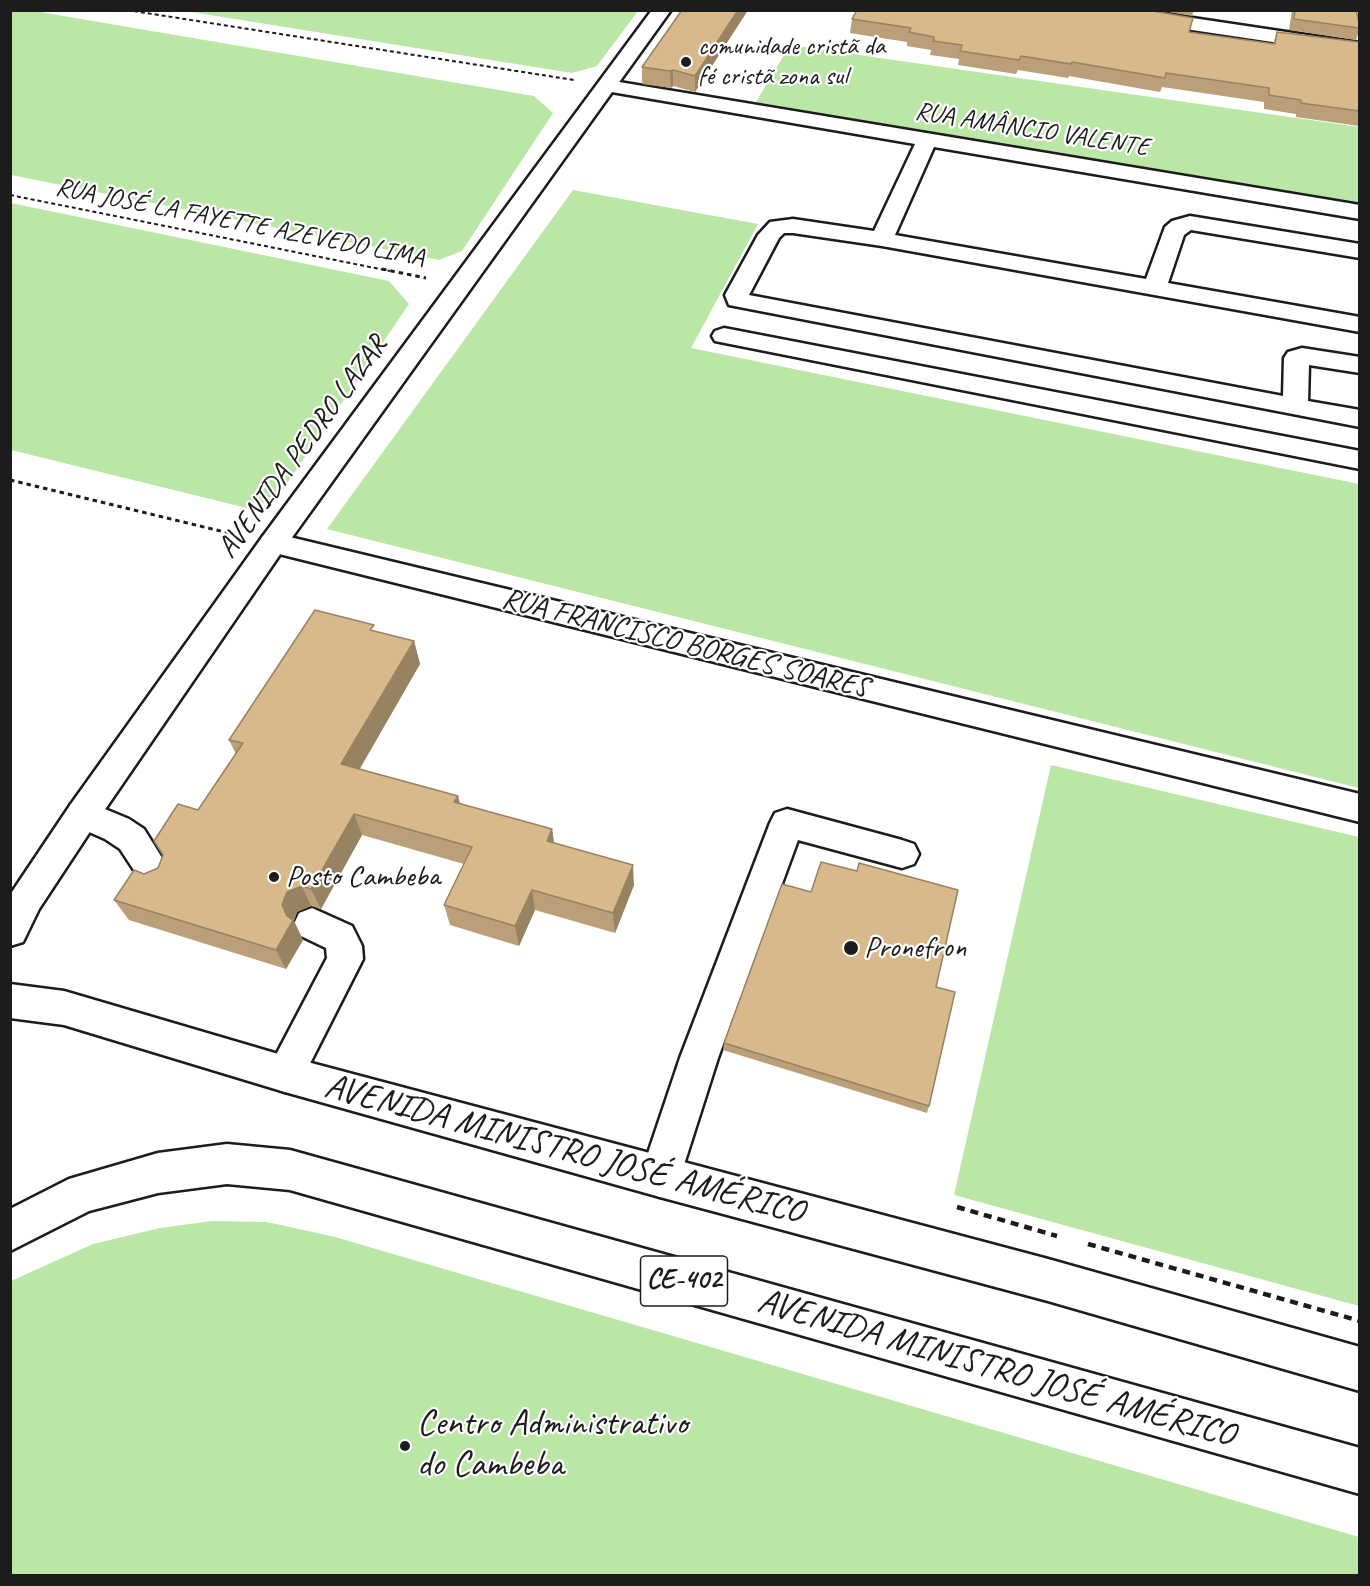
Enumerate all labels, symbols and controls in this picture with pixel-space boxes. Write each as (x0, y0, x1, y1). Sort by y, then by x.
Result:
place label: comunidade cristã da fé cristã zona sul (698, 31, 885, 92)
marker: comunidade cristã da fé cristã zona sul (679, 55, 693, 69)
street label: RUA AMÂNCIO VALENTE (913, 96, 1151, 164)
street label: RUA JOSÉ LA FAYETTE AZEVEDO LIMA (53, 172, 427, 274)
street label: AVENIDA PEDRO LAZAR (210, 329, 396, 565)
street label: RUA FRANCISCO BORGES SOARES (498, 581, 872, 707)
place label: Posto Cambeba (286, 859, 440, 895)
marker: Posto Cambeba (267, 870, 281, 884)
place label: Pronefron (864, 930, 966, 966)
marker: Pronefron (842, 939, 860, 957)
street label: AVENIDA MINISTRO JOSÉ AMÉRICO (320, 1065, 808, 1235)
road number: CE-402 (640, 1256, 728, 1306)
street label: AVENIDA MINISTRO JOSÉ AMÉRICO (753, 1280, 1239, 1458)
place label: Centro Administrativo do Cambeba (417, 1403, 687, 1488)
marker: Centro Administrativo do Cambeba (398, 1439, 412, 1453)

